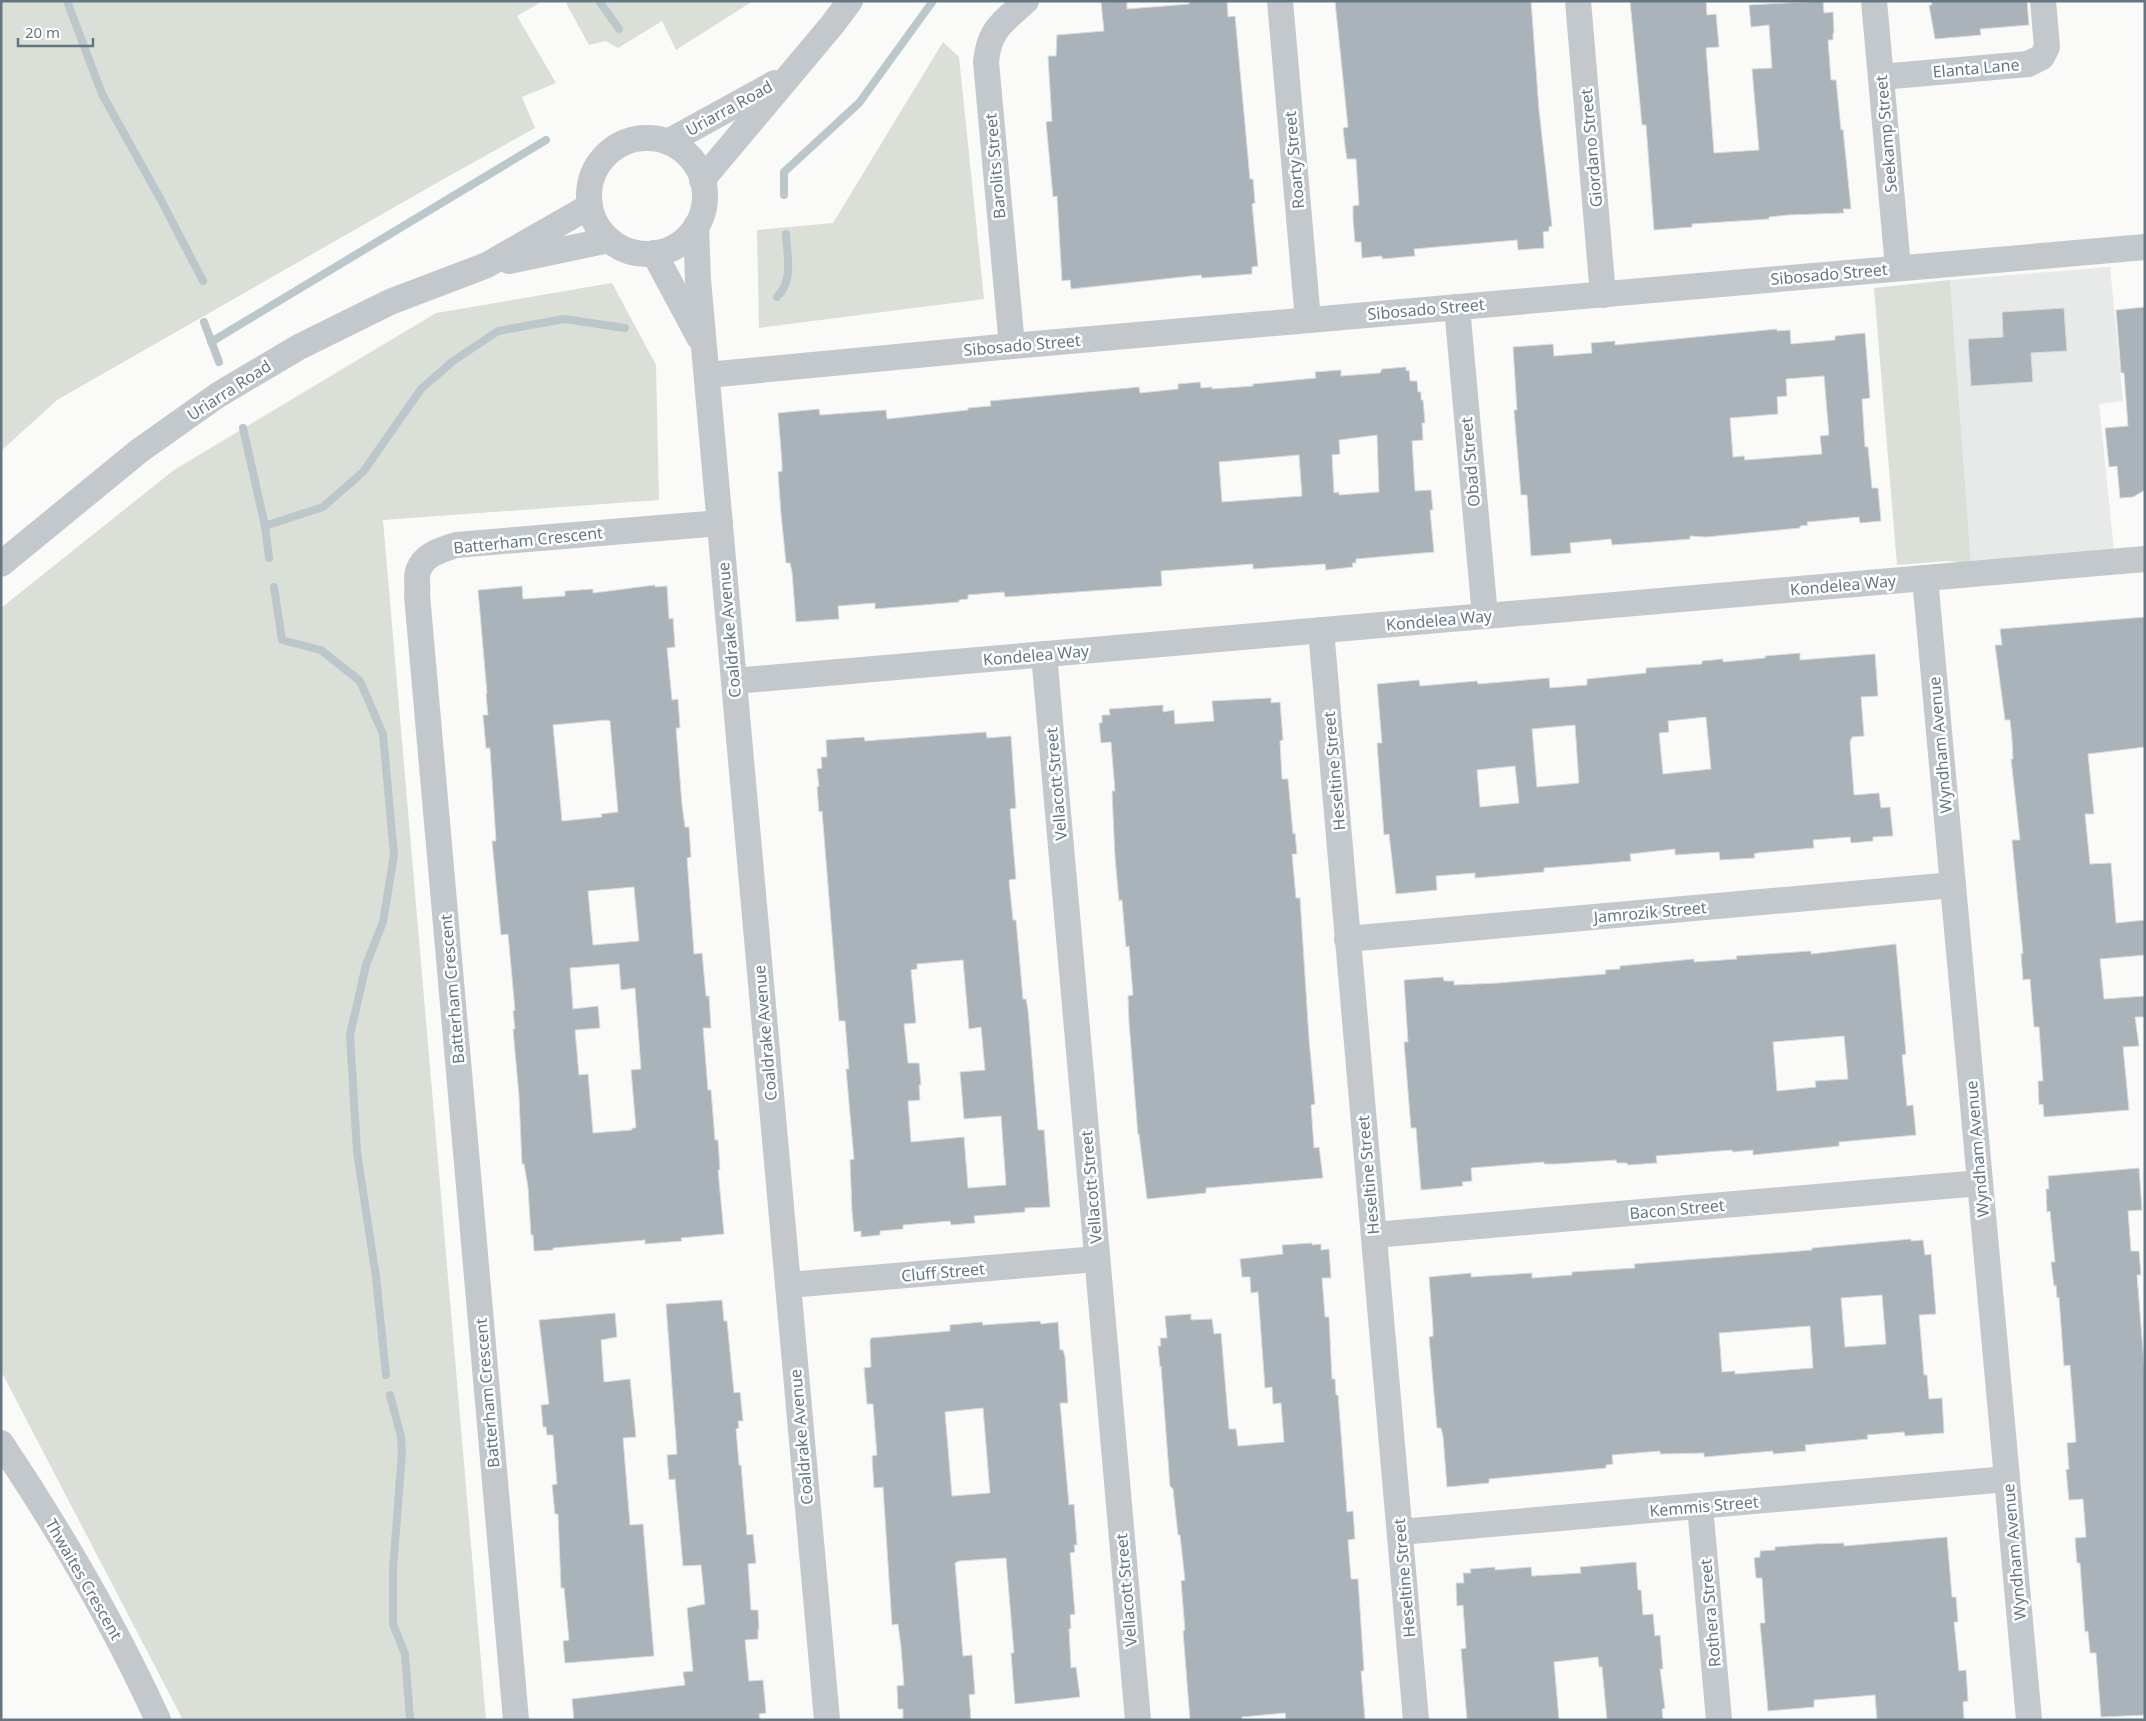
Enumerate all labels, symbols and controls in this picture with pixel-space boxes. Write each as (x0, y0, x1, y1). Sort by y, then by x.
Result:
scale bar (18, 15, 92, 47)
text: 20 m (25, 22, 60, 42)
street label: Elanta Lane (1932, 53, 2020, 83)
street label: Seekamp Street (1870, 74, 1902, 194)
street label: Uriarra Road (682, 75, 776, 141)
street label: Giordano Street (1575, 88, 1607, 208)
street label: Roarty Street (1279, 110, 1309, 210)
street label: Barolits Street (979, 112, 1011, 220)
street label: Sibosado Street (1770, 258, 1889, 290)
street label: Sibosado Street (1367, 293, 1486, 325)
street label: Sibosado Street (963, 329, 1082, 361)
street label: Uriarra Road (183, 355, 275, 425)
street label: Obad Street (1455, 416, 1485, 508)
street label: Batterham Crescent (452, 521, 604, 559)
street label: Coaldrake Avenue (712, 561, 746, 699)
street label: Kondelea Way (1789, 569, 1898, 601)
street label: Kondelea Way (1385, 604, 1494, 636)
street label: Kondelea Way (982, 639, 1091, 671)
street label: Wyndham Avenue (1923, 676, 1957, 814)
street label: Heseltine Street (1318, 710, 1350, 831)
street label: Vellacott Street (1040, 726, 1072, 841)
street label: Jamrozik Street (1591, 896, 1708, 928)
street label: Batterham Crescent (434, 913, 469, 1065)
street label: Coaldrake Avenue (748, 964, 782, 1102)
street label: Wyndham Avenue (1960, 1080, 1994, 1218)
street label: Heseltine Street (1352, 1114, 1384, 1235)
street label: Vellacott Street (1075, 1129, 1107, 1244)
street label: Bacon Street (1628, 1194, 1726, 1224)
street label: Cluff Street (900, 1257, 986, 1287)
street label: Batterham Crescent (469, 1317, 504, 1469)
street label: Coaldrake Avenue (784, 1368, 818, 1506)
street label: Wyndham Avenue (1997, 1483, 2031, 1621)
street label: Kemmis Street (1649, 1490, 1760, 1522)
street label: Thwaites Crescent (40, 1514, 128, 1644)
street label: Heseltine Street (1388, 1517, 1420, 1638)
street label: Vellacott Street (1110, 1532, 1142, 1647)
street label: Rothera Street (1694, 1558, 1726, 1668)

